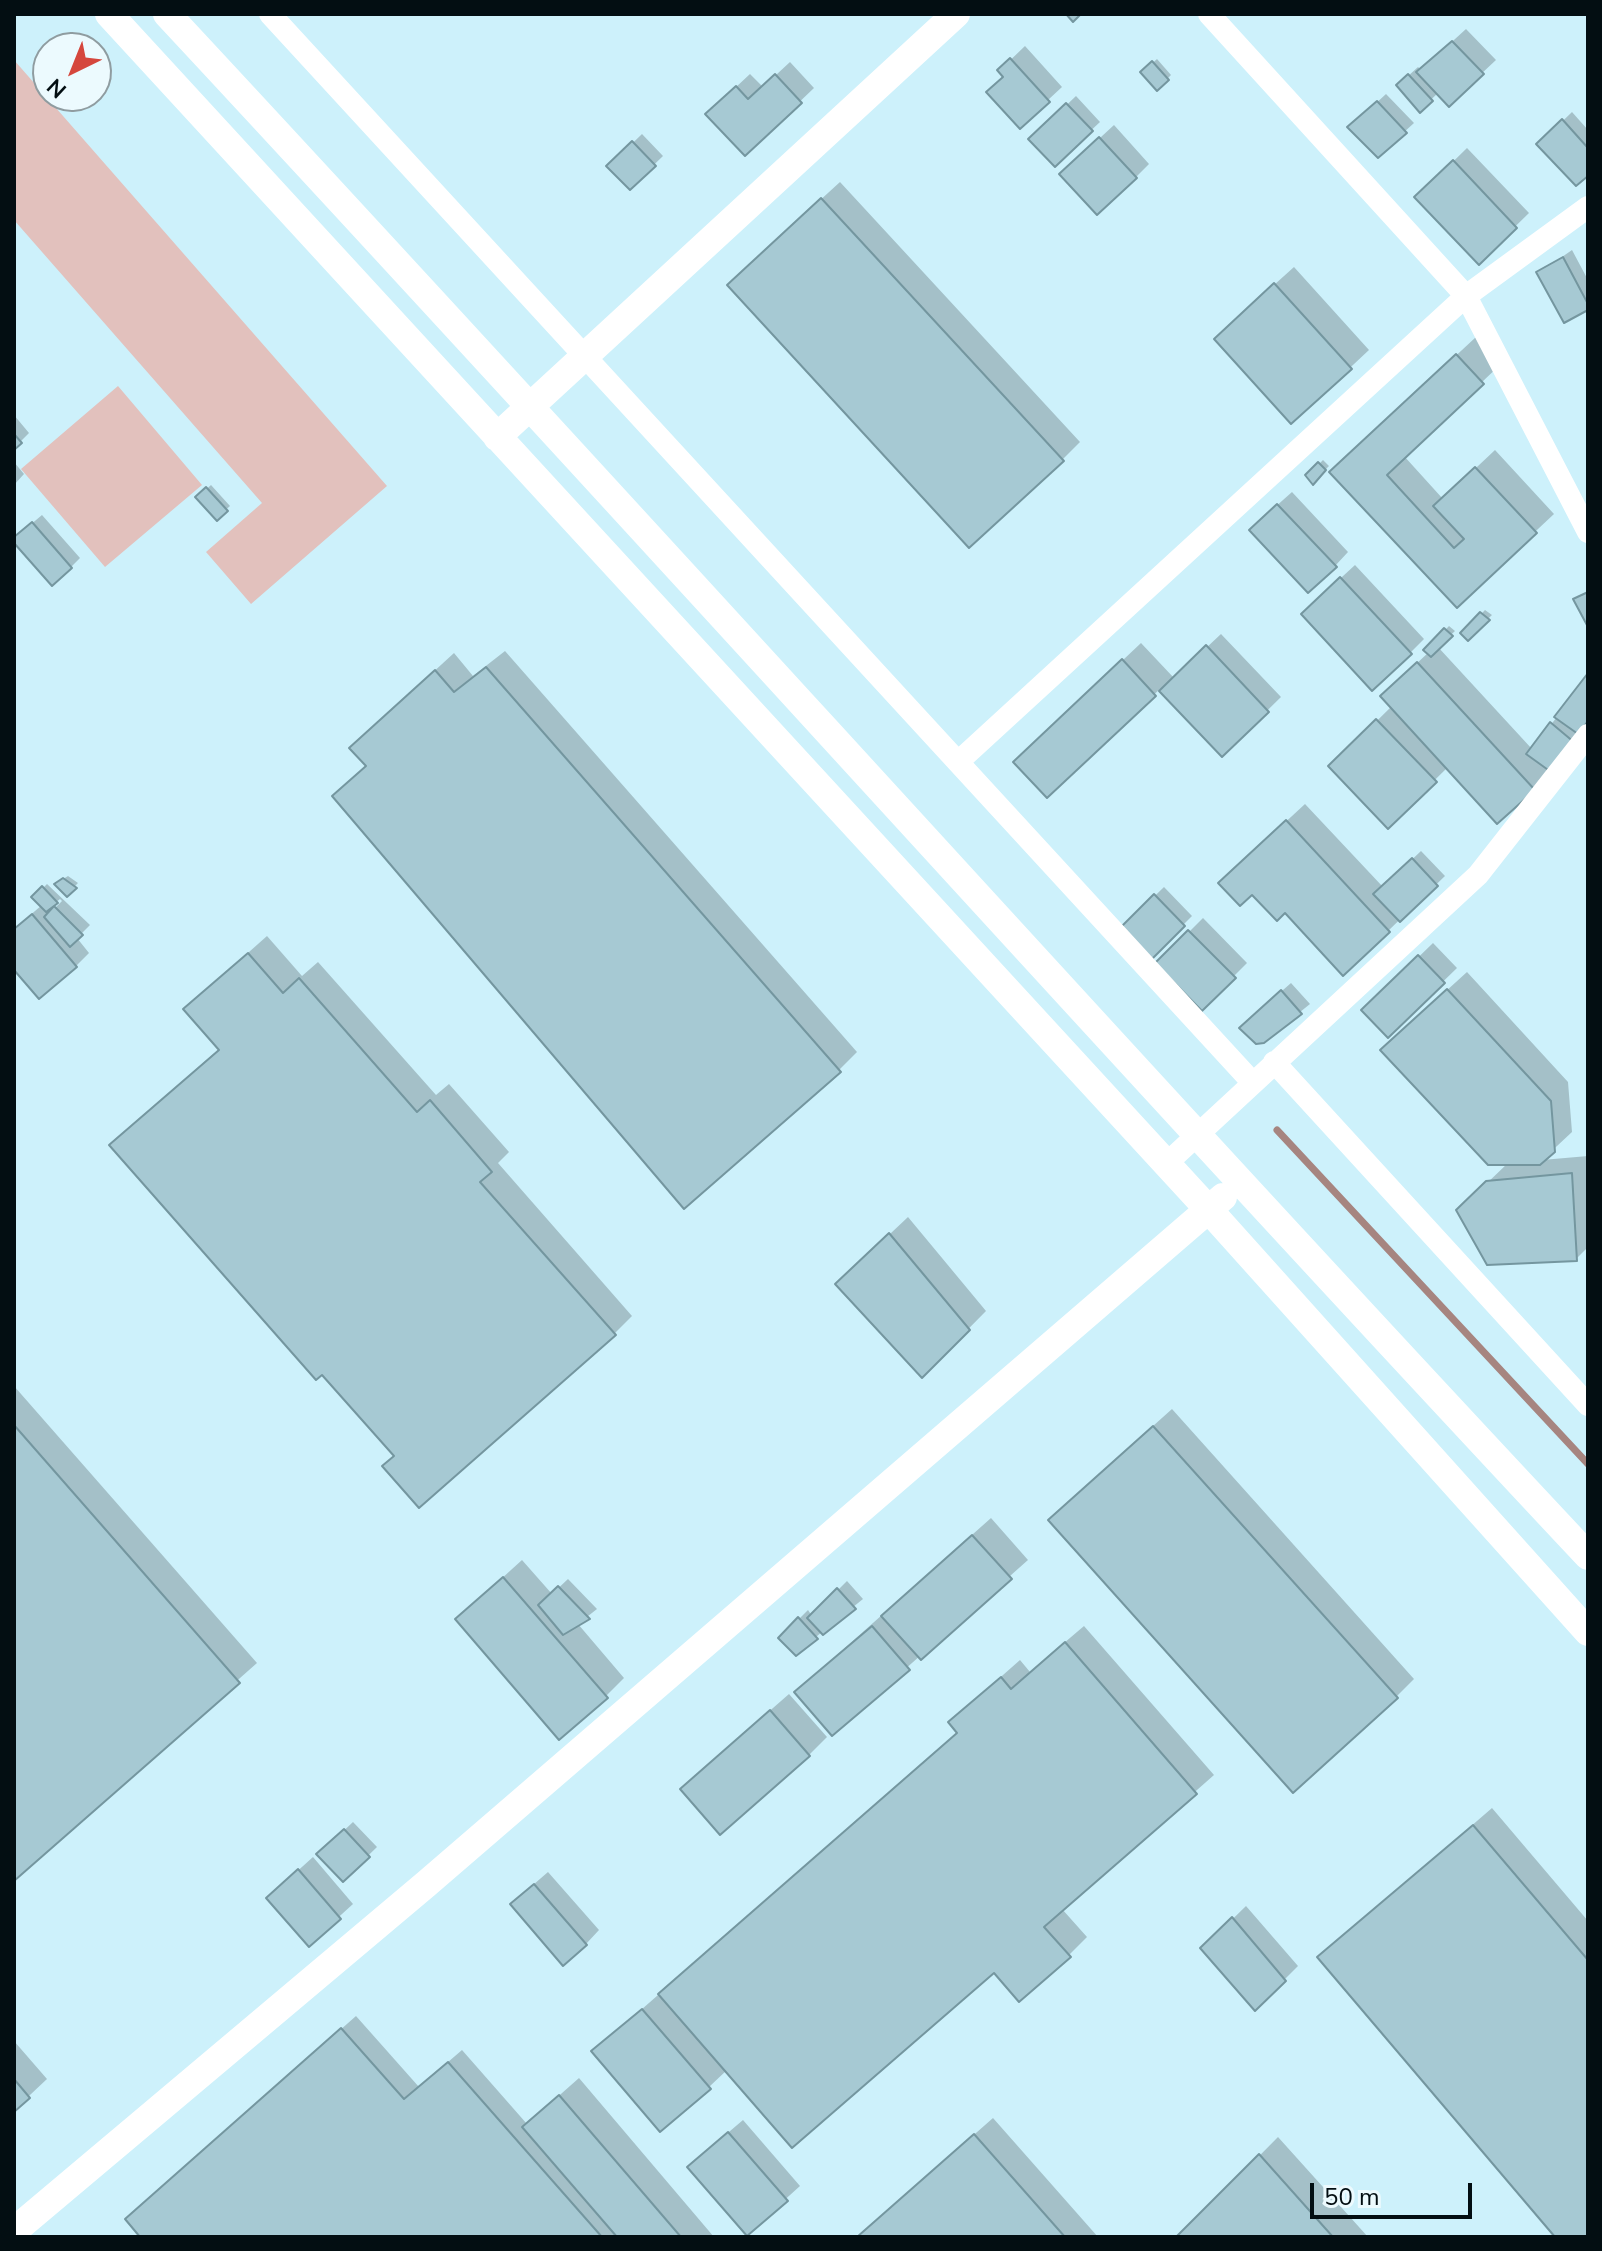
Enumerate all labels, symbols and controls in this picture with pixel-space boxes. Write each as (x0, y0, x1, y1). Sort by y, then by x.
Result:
north arrow (32, 32, 112, 112)
text: N (41, 72, 73, 105)
scale bar (1314, 2167, 1476, 2217)
text: 50 m (1324, 2181, 1380, 2213)

